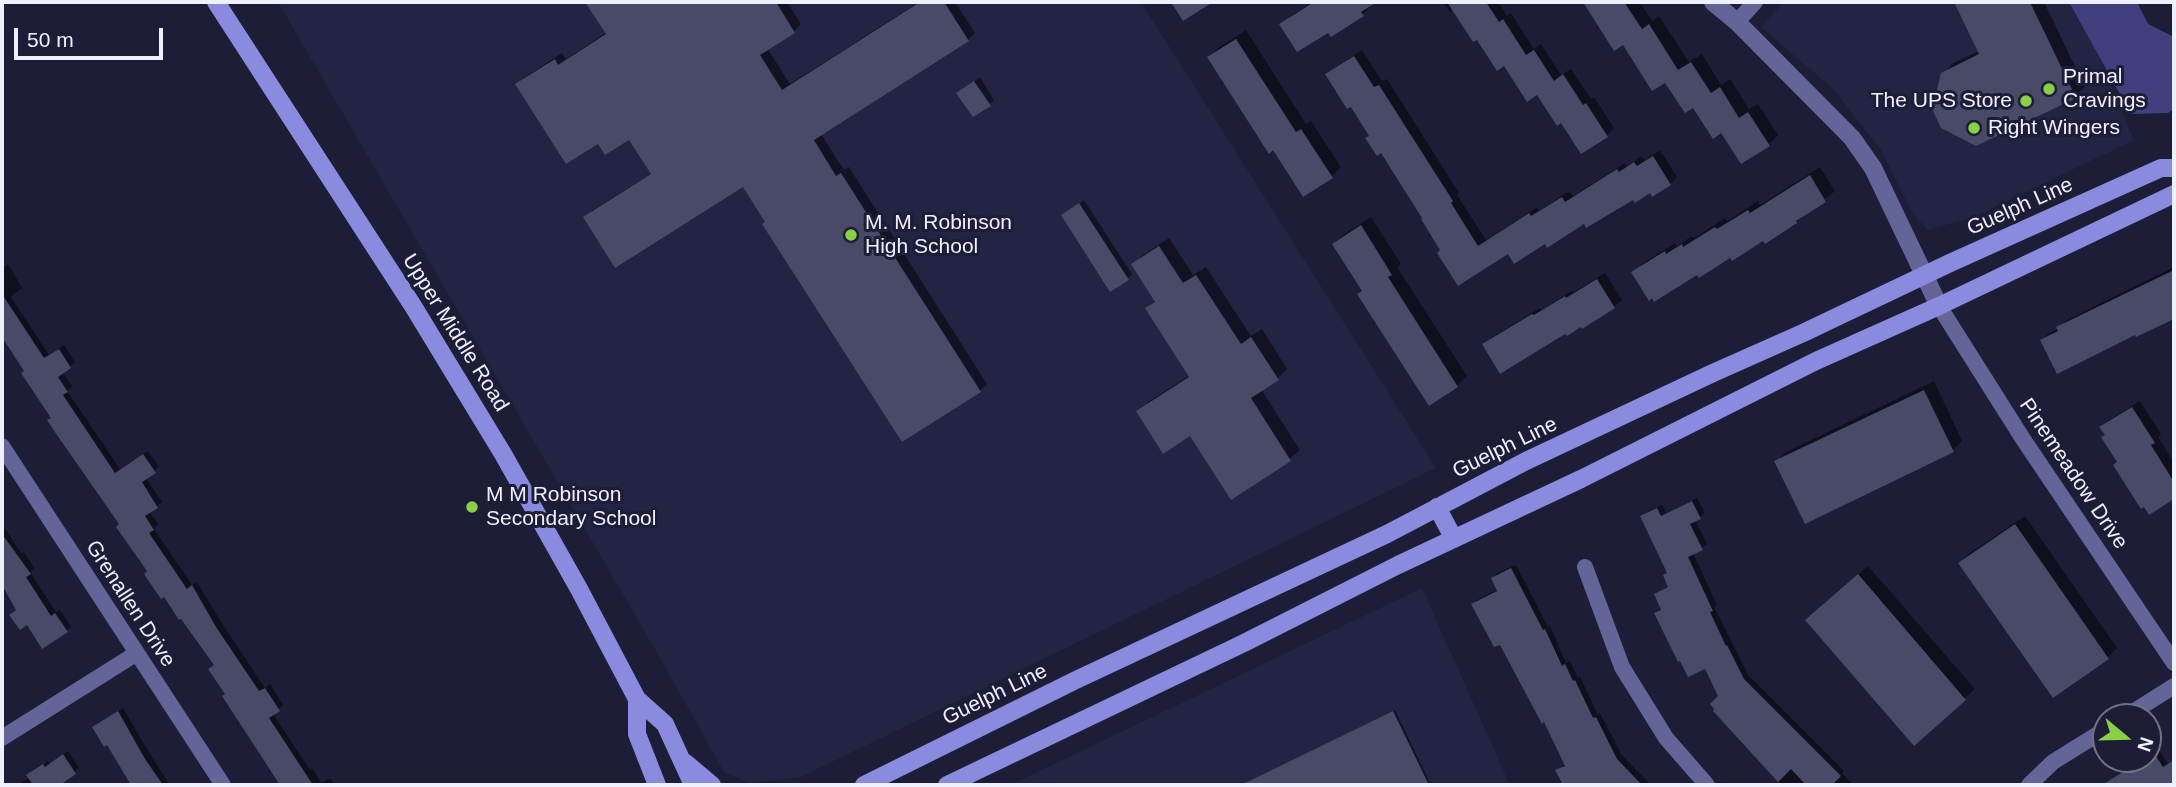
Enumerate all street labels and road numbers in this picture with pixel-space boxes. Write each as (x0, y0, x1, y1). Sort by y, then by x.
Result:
street label: Guelph Line (1963, 172, 2077, 242)
street label: Upper Middle Road (396, 250, 514, 416)
street label: Pinemeadow Drive (2013, 394, 2133, 554)
street label: Guelph Line (1449, 412, 1561, 484)
street label: Grenallen Drive (80, 536, 180, 672)
street label: Guelph Line (939, 659, 1051, 731)

